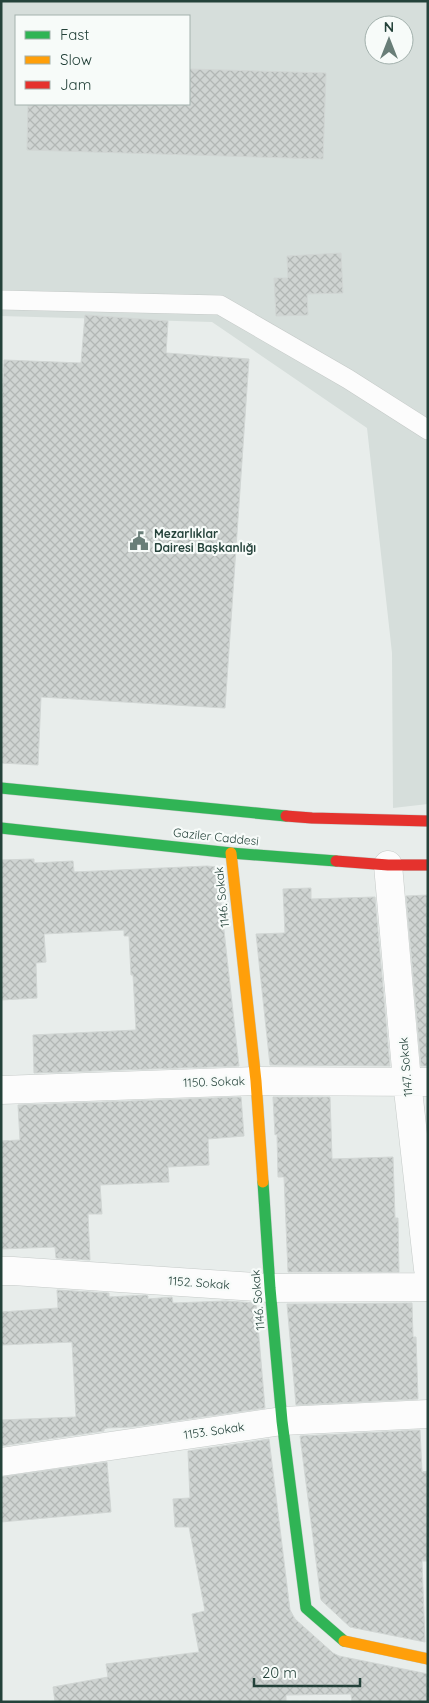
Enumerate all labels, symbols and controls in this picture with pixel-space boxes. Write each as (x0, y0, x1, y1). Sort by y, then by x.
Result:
legend (15, 15, 190, 105)
north arrow (364, 15, 414, 65)
text: N (384, 18, 394, 36)
text: Fast (60, 25, 89, 44)
text: Slow (60, 50, 92, 69)
text: Jam (60, 75, 91, 94)
place label: Mezarlıklar Dairesi Başkanlığı (154, 526, 256, 555)
public building icon: Mezarlıklar Dairesi Başkanlığı (128, 530, 150, 552)
street label: Gaziler Caddesi (172, 825, 260, 848)
street label: 1146. Sokak (211, 866, 232, 928)
street label: 1147. Sokak (395, 1037, 416, 1097)
street label: 1150. Sokak (183, 1073, 245, 1090)
street label: 1146. Sokak (247, 1269, 268, 1331)
street label: 1152. Sokak (168, 1273, 230, 1292)
street label: 1153. Sokak (183, 1419, 245, 1442)
scale bar (254, 1656, 360, 1688)
text: 20 m (262, 1663, 297, 1682)

